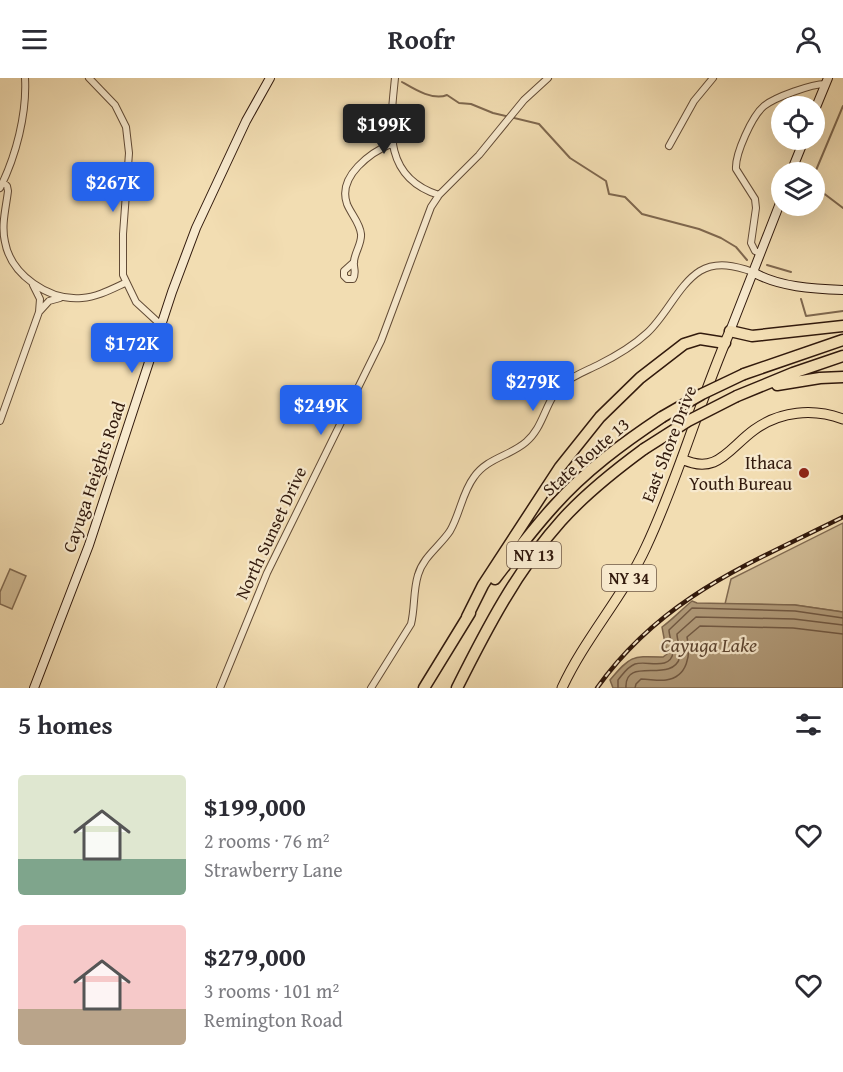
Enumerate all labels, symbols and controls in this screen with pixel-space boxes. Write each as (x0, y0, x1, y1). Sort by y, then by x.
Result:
text: Roofr (388, 19, 455, 59)
icon: menu (18, 23, 51, 56)
icon: person (792, 23, 825, 56)
map controls (771, 96, 825, 216)
button: locate (771, 96, 825, 150)
pin: $199K (342, 104, 426, 155)
text: $199K (357, 109, 411, 138)
pin: $267K (71, 162, 155, 213)
button: layers (771, 162, 825, 216)
text: $267K (86, 167, 140, 196)
pin: $172K (90, 323, 174, 374)
text: $172K (105, 328, 159, 357)
pin: $279K (491, 361, 575, 412)
text: $279K (506, 366, 560, 395)
street label: East Shore Drive (634, 382, 703, 506)
pin: $249K (279, 385, 363, 436)
text: $249K (294, 390, 348, 419)
street label: Cayuga Heights Road (55, 397, 132, 556)
street label: State Route 13 (536, 411, 635, 502)
place label: Ithaca Youth Bureau (689, 449, 792, 497)
street label: North Sunset Drive (228, 462, 313, 604)
marker: Ithaca Youth Bureau (797, 466, 811, 480)
road number: NY 13 (507, 542, 561, 568)
road number: NY 34 (602, 565, 656, 591)
water label: Cayuga Lake (661, 630, 757, 659)
text: 5 homes (18, 705, 113, 744)
icon: filters (792, 708, 825, 741)
text: $199,000 (204, 787, 306, 826)
icon: home (66, 799, 138, 871)
icon: heart (792, 819, 825, 852)
text: 2 rooms · 76 m² (204, 826, 330, 855)
text: Strawberry Lane (204, 855, 343, 884)
text: $279,000 (204, 937, 306, 976)
icon: home (66, 949, 138, 1021)
icon: heart (792, 969, 825, 1002)
text: 3 rooms · 101 m² (204, 976, 339, 1005)
text: Remington Road (204, 1005, 343, 1034)

